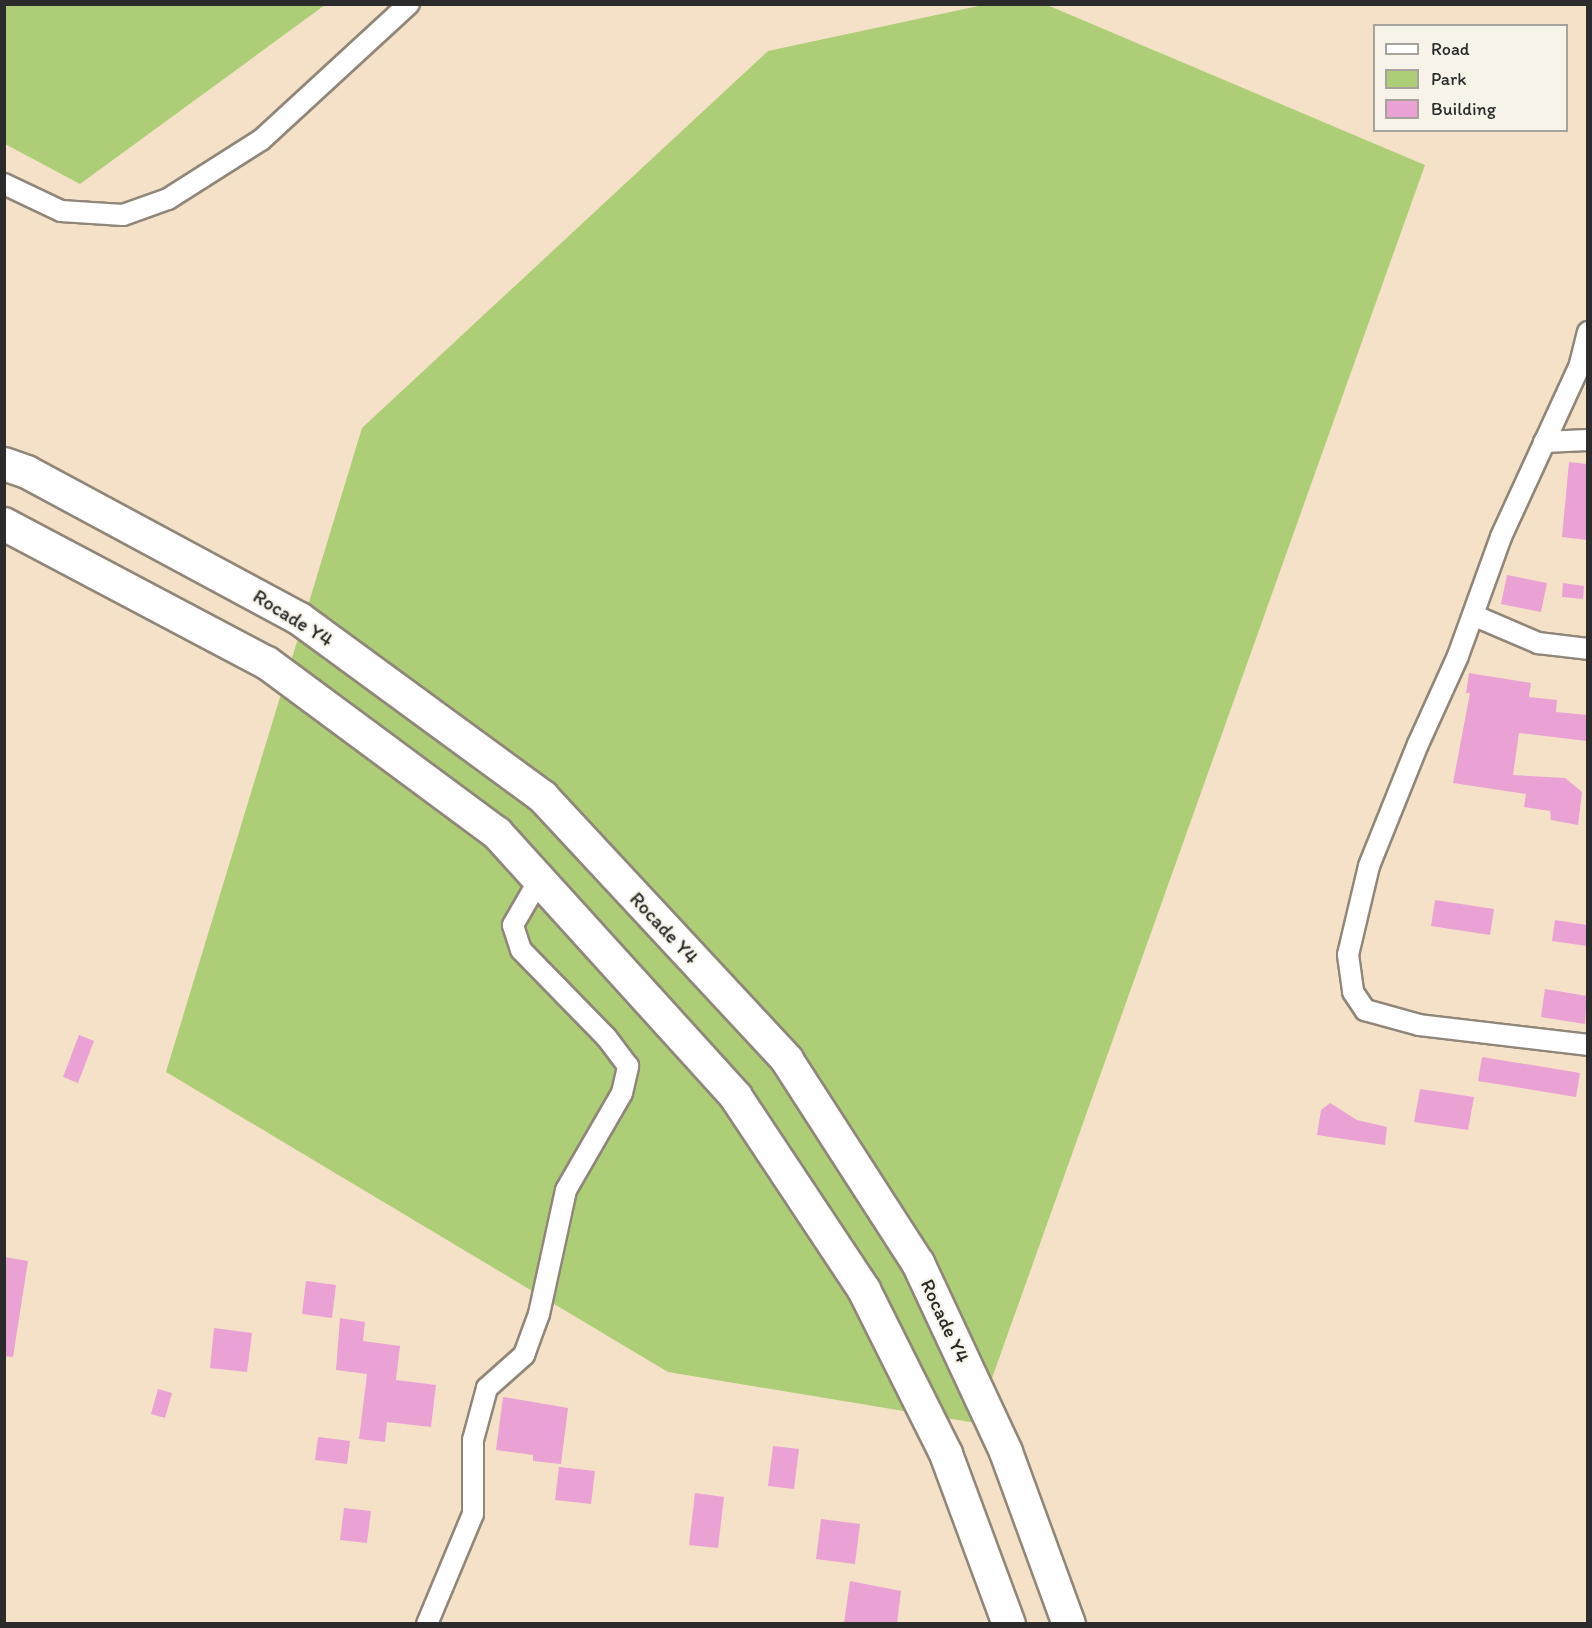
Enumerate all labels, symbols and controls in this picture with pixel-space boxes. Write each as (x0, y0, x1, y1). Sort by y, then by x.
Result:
legend (1373, 24, 1568, 132)
text: Road (1431, 38, 1470, 60)
text: Park (1431, 68, 1466, 90)
text: Building (1431, 98, 1496, 120)
street label: Rocade Y4 (249, 584, 337, 652)
street label: Rocade Y4 (625, 887, 703, 969)
street label: Rocade Y4 (915, 1275, 975, 1367)

